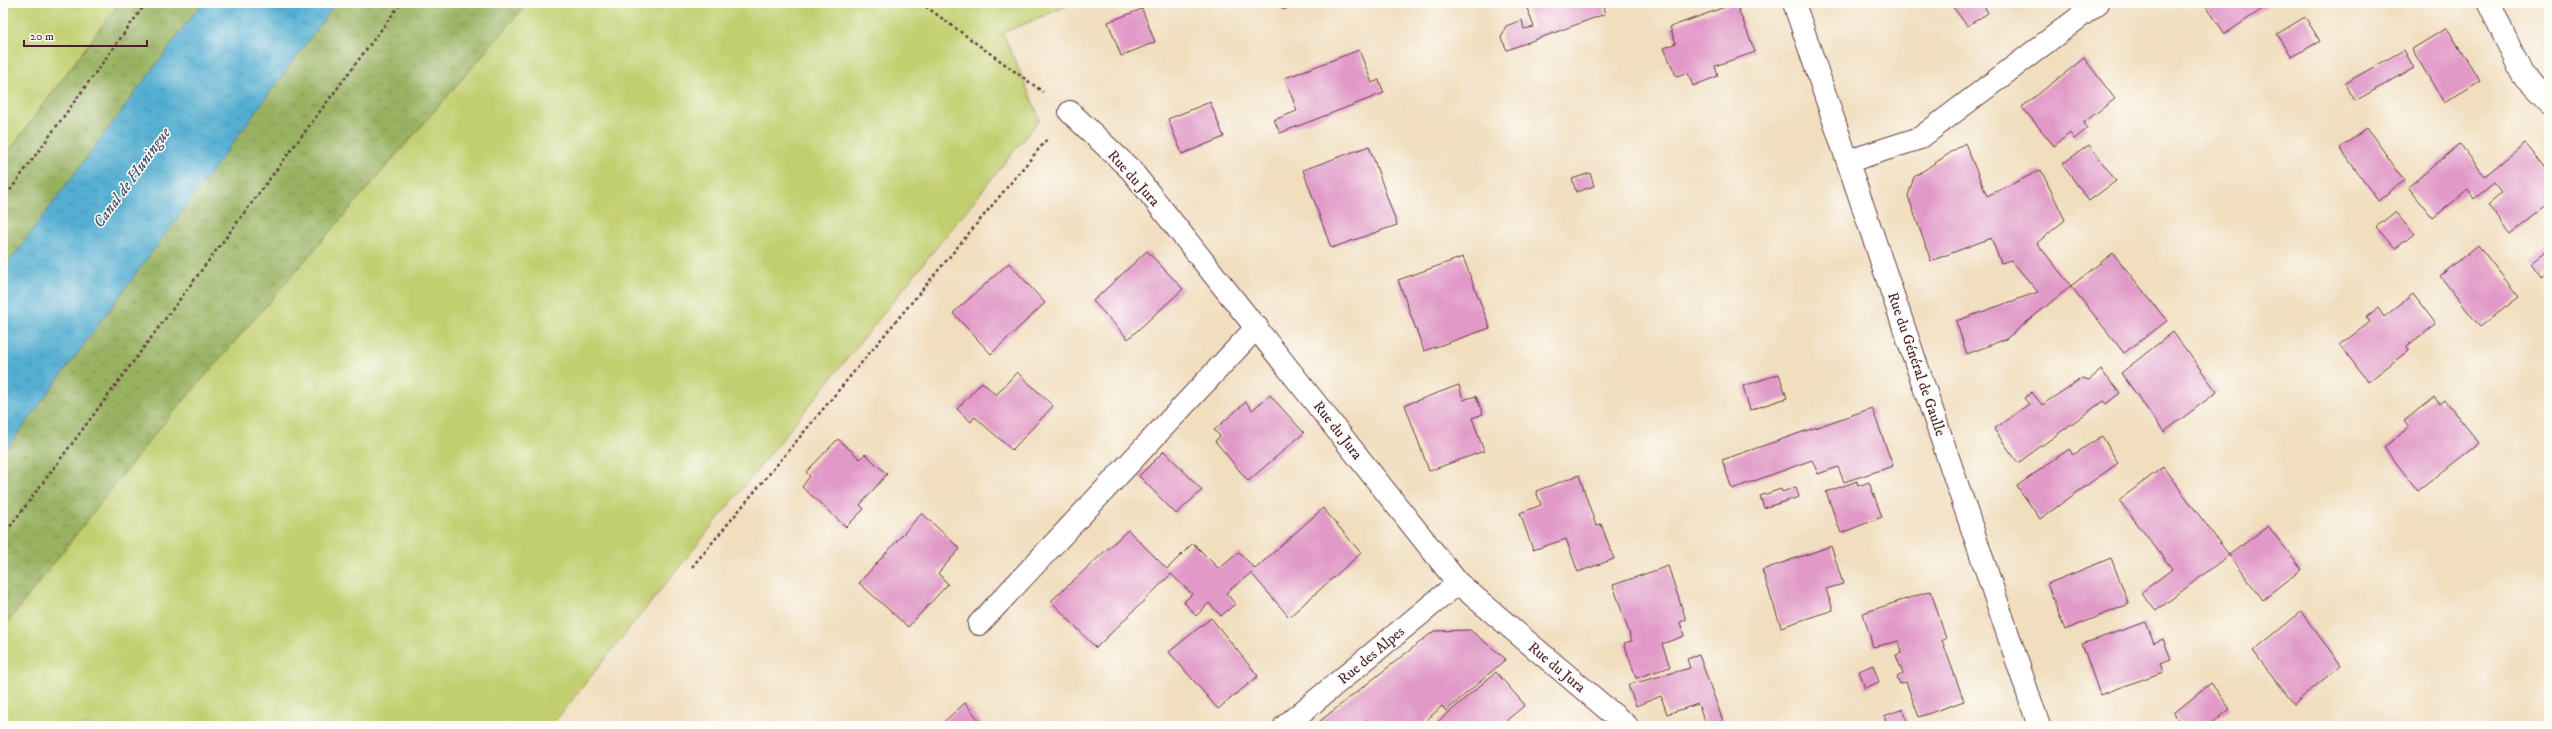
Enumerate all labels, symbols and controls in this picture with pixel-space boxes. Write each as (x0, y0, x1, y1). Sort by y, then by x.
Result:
scale bar (24, 22, 147, 48)
text: 20 m (30, 29, 54, 44)
water label: Canal de Huningue (89, 123, 175, 232)
street label: Rue du Jura (1103, 146, 1164, 211)
street label: Rue du Général de Gaulle (1883, 290, 1950, 439)
street label: Rue du Jura (1309, 397, 1367, 464)
street label: Rue des Alpes (1334, 622, 1409, 689)
street label: Rue du Jura (1524, 638, 1590, 697)

